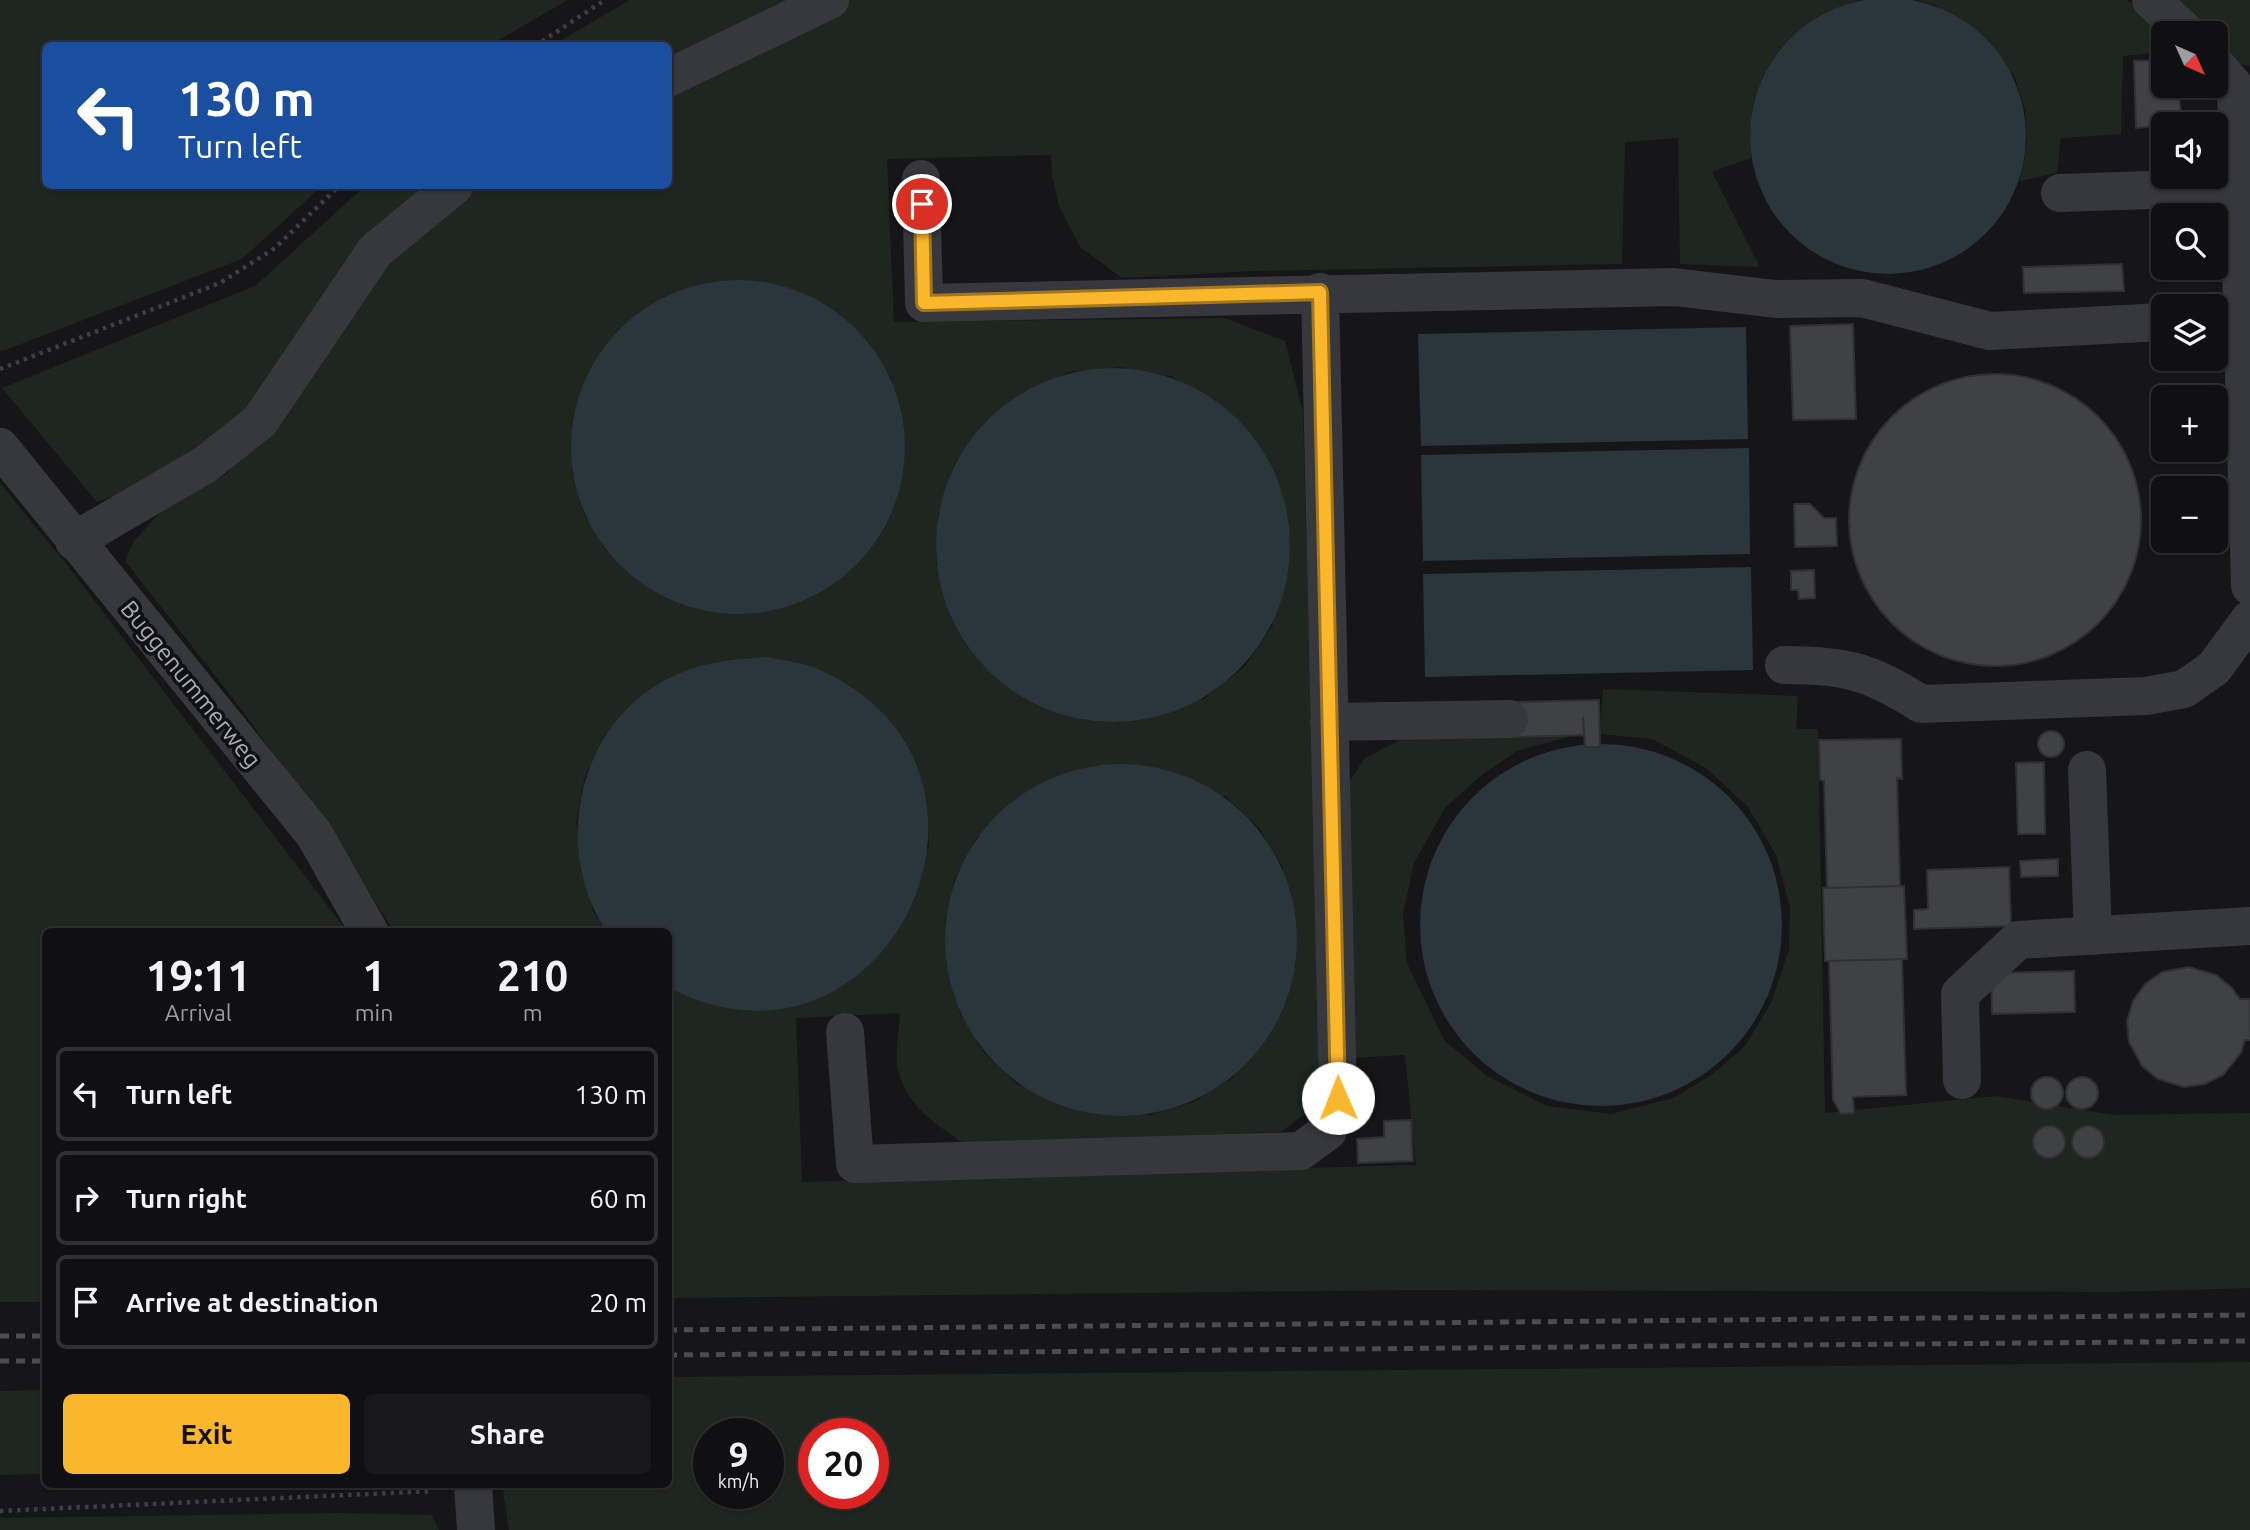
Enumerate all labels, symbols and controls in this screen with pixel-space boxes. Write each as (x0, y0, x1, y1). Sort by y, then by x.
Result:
north arrow (2151, 21, 2228, 98)
map controls (2151, 21, 2228, 553)
icon: left (63, 70, 154, 161)
text: 130 m (178, 70, 315, 125)
button: sound (2151, 112, 2228, 189)
text: Turn left (178, 128, 302, 164)
pin (892, 174, 952, 234)
icon: arrive (903, 185, 941, 223)
button: search (2151, 203, 2228, 280)
button: layers (2151, 294, 2228, 371)
button: + (2151, 385, 2228, 462)
button: − (2151, 476, 2228, 553)
street label: Buggenummerweg (115, 595, 267, 773)
text: 19:11 (146, 952, 251, 999)
text: 1 (362, 952, 386, 999)
text: 210 (497, 952, 568, 999)
text: Arrival (165, 1000, 232, 1025)
text: min (355, 1000, 393, 1025)
text: m (523, 1000, 543, 1025)
position arrow (1301, 1061, 1375, 1135)
icon: left (67, 1075, 105, 1113)
text: Turn left (126, 1080, 232, 1109)
text: 130 m (575, 1080, 647, 1109)
icon: right (67, 1179, 105, 1217)
text: Turn right (126, 1184, 247, 1213)
text: 60 m (589, 1184, 647, 1213)
icon: arrive (67, 1283, 105, 1321)
text: Arrive at destination (126, 1288, 379, 1317)
text: 20 m (589, 1288, 647, 1317)
button: Exit (63, 1394, 350, 1474)
button: Share (364, 1394, 651, 1474)
speed limit sign: 20 (798, 1418, 889, 1509)
text: 9 (729, 1434, 748, 1474)
text: km/h (718, 1471, 759, 1491)

